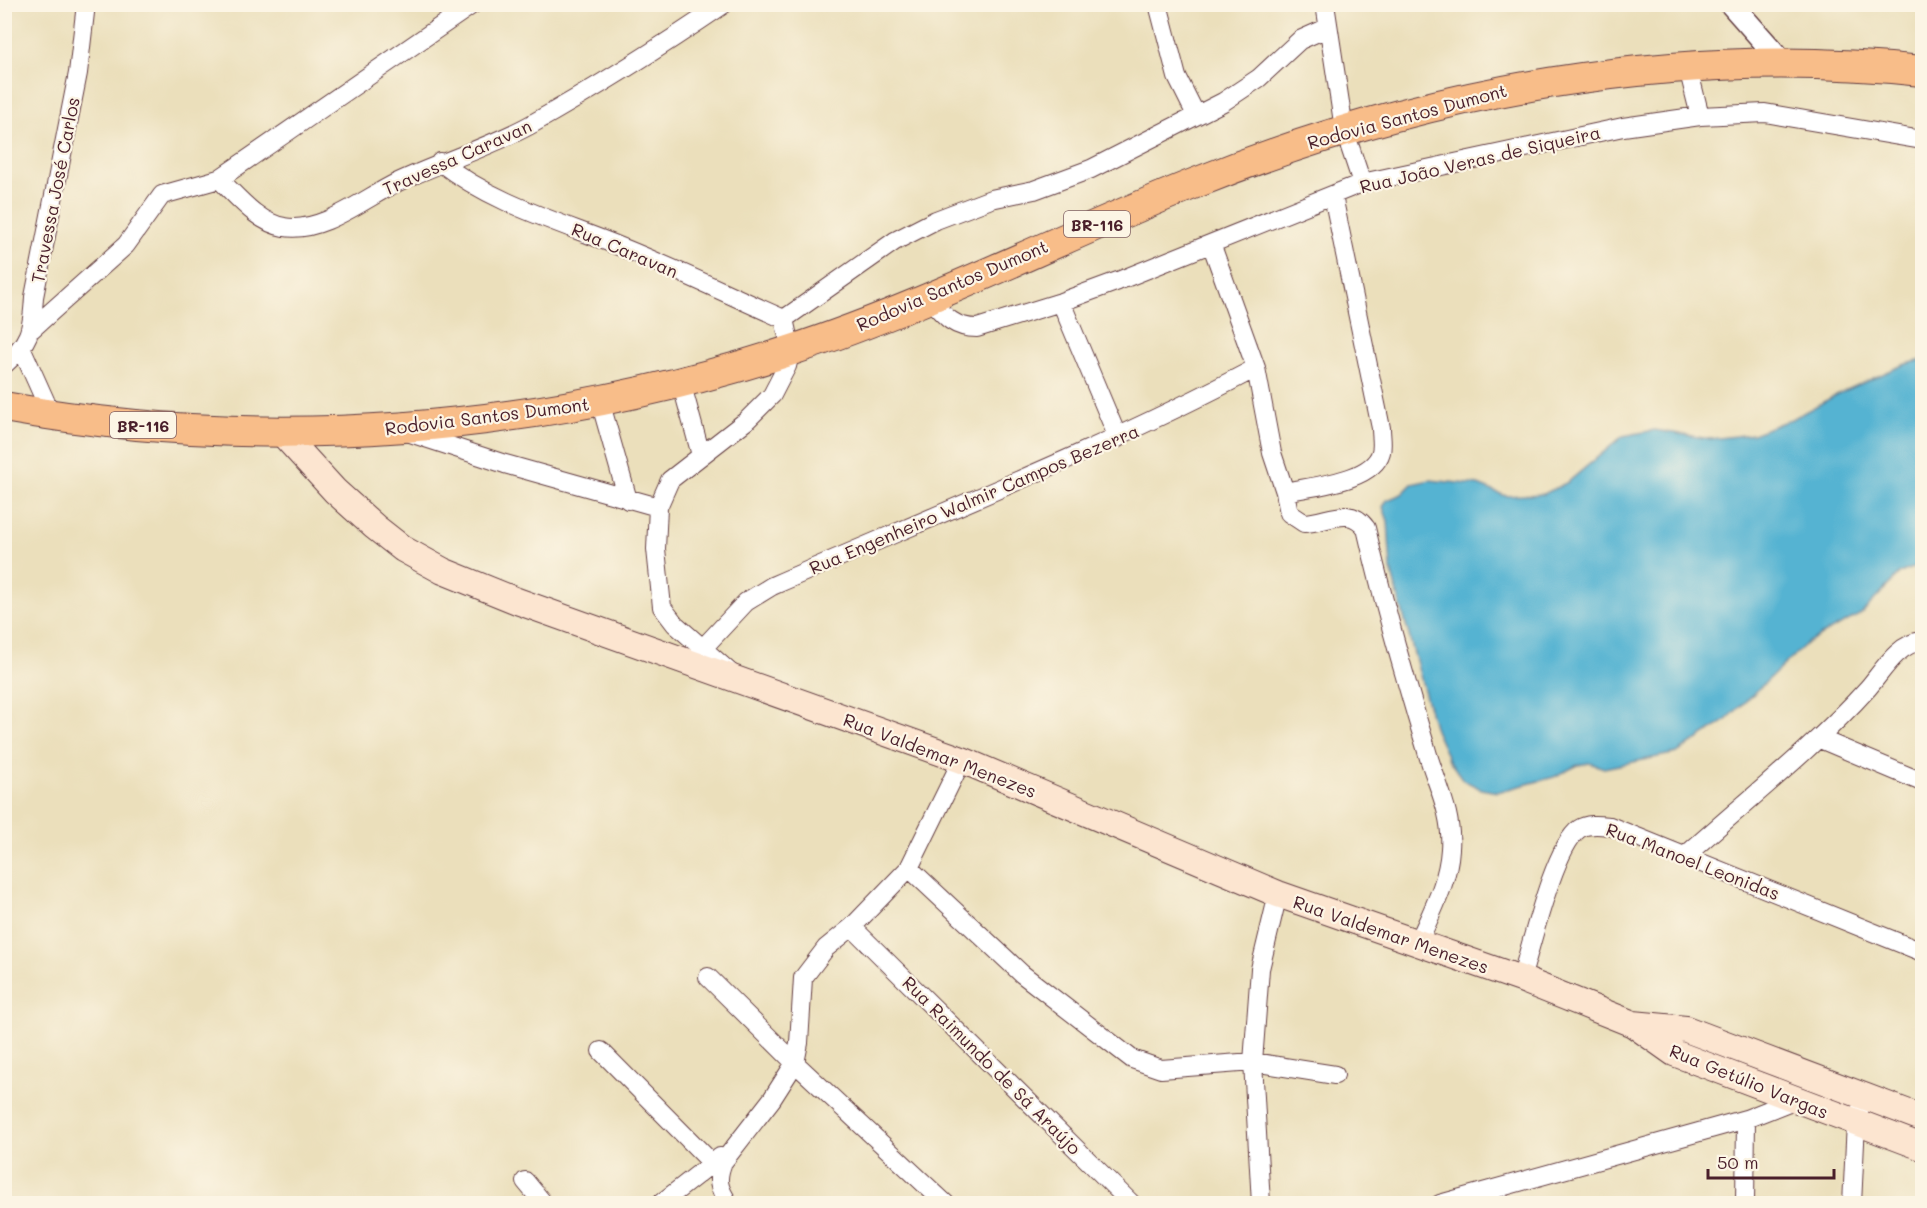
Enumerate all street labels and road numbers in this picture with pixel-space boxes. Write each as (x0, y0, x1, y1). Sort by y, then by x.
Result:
street label: Rodovia Santos Dumont (1304, 78, 1510, 154)
street label: Travessa José Carlos (25, 95, 85, 285)
street label: Travessa Caravan (379, 113, 535, 201)
street label: Rua João Veras de Siqueira (1357, 120, 1603, 198)
road number: BR-116 (1064, 211, 1130, 237)
street label: Rua Caravan (568, 217, 682, 283)
street label: Rodovia Santos Dumont (853, 234, 1051, 336)
street label: Rodovia Santos Dumont (383, 392, 591, 440)
road number: BR-116 (110, 412, 176, 438)
street label: Rua Engenheiro Walmir Campos Bezerra (805, 418, 1143, 580)
street label: Rua Valdemar Menezes (840, 707, 1040, 803)
street label: Rua Manoel Leonidas (1603, 817, 1783, 905)
street label: Rua Valdemar Menezes (1290, 889, 1492, 979)
street label: Rua Raimundo de Sá Araújo (897, 970, 1087, 1160)
street label: Rua Getúlio Vargas (1666, 1038, 1832, 1124)

